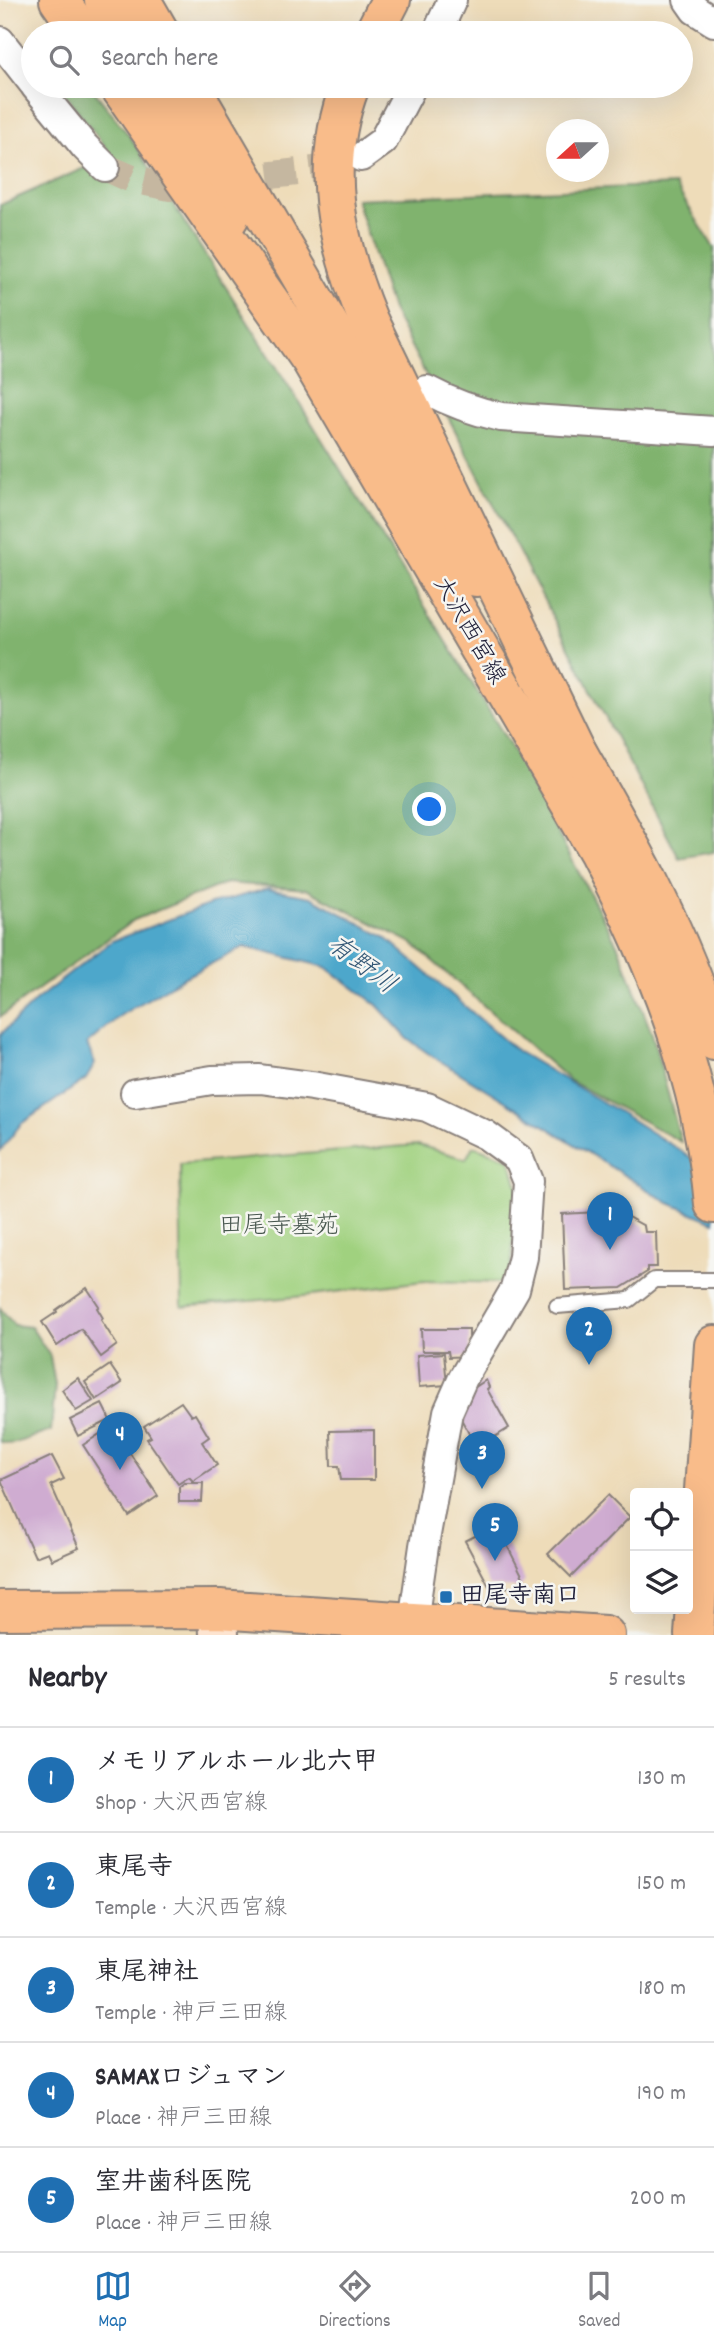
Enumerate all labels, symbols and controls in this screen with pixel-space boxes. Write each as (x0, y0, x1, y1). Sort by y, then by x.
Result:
search box (21, 21, 693, 98)
icon: search (45, 41, 83, 79)
text: Search here (101, 41, 219, 78)
north arrow (546, 119, 609, 182)
street label: 大沢西宮線 (423, 571, 513, 691)
your location (412, 792, 446, 826)
water label: 有野川 (319, 928, 403, 1004)
pin: 1 (587, 1192, 633, 1250)
park label: 田尾寺墓苑 (219, 1210, 339, 1244)
pin: 2 (566, 1307, 612, 1365)
pin: 4 (97, 1412, 143, 1470)
pin: 3 (459, 1431, 505, 1489)
map controls (630, 1488, 693, 1614)
button: locate (630, 1488, 693, 1551)
pin: 5 (472, 1503, 518, 1561)
button: layers (630, 1551, 693, 1614)
place label: 田尾寺南口 (460, 1580, 580, 1614)
marker: 田尾寺南口 (438, 1589, 454, 1605)
text: Nearby (28, 1659, 106, 1702)
text: 5 results (608, 1664, 686, 1697)
text: メモリアルホール北六甲 (95, 1745, 378, 1782)
text: 1 (48, 1763, 54, 1796)
text: 130 m (637, 1763, 686, 1796)
text: Shop · 大沢西宮線 (95, 1788, 267, 1821)
text: 東尾寺 (95, 1850, 173, 1887)
text: 2 (46, 1868, 56, 1901)
text: 150 m (637, 1868, 686, 1901)
text: Temple · 大沢西宮線 (95, 1893, 287, 1926)
text: 東尾神社 (95, 1955, 199, 1992)
text: 3 (46, 1973, 56, 2006)
text: 180 m (638, 1973, 686, 2006)
text: Temple · 神戸三田線 (95, 1998, 287, 2031)
text: SAMAXロジュマン (95, 2060, 287, 2097)
text: 4 (46, 2078, 56, 2111)
text: 190 m (637, 2078, 686, 2111)
text: Place · 神戸三田線 (95, 2103, 272, 2136)
text: 室井歯科医院 (95, 2165, 251, 2202)
text: 5 (46, 2183, 56, 2216)
text: 200 m (630, 2183, 686, 2216)
text: Place · 神戸三田線 (95, 2208, 272, 2241)
tab: Map (94, 2267, 132, 2336)
tab: Directions (319, 2267, 391, 2336)
tab: Saved (578, 2267, 620, 2336)

